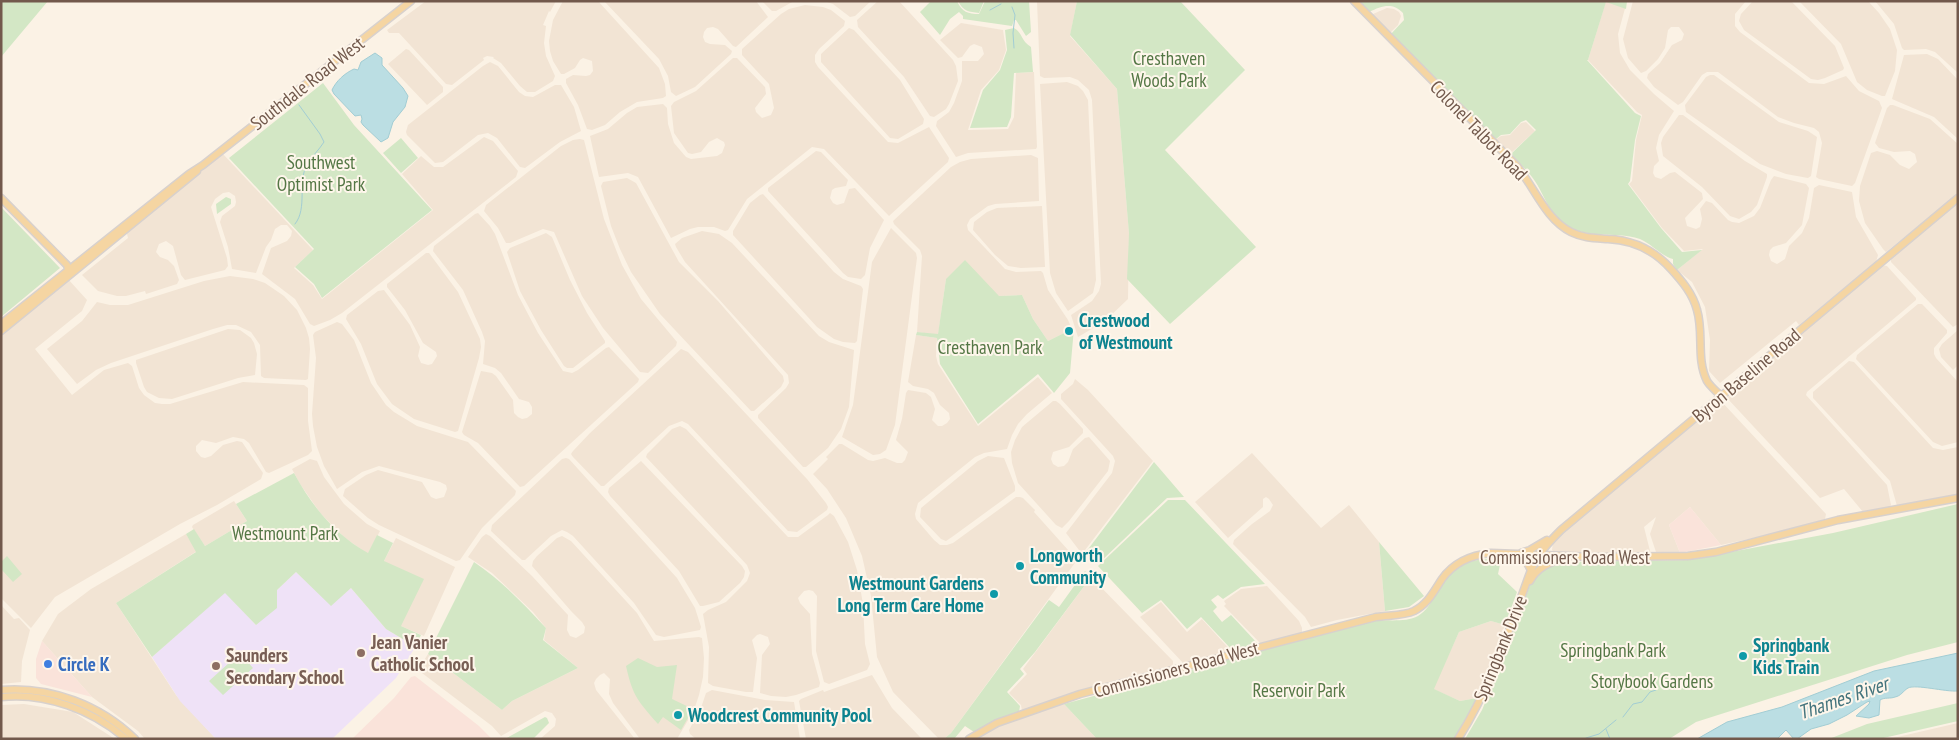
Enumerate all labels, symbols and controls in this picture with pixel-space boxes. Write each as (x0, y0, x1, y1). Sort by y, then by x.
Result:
street label: Southdale Road West (245, 31, 369, 135)
park label: Cresthaven Woods Park (1131, 46, 1207, 92)
street label: Colonel Talbot Road (1425, 75, 1533, 185)
park label: Southwest Optimist Park (277, 150, 366, 196)
place label: Crestwood of Westmount (1079, 308, 1173, 354)
street label: Byron Baseline Road (1687, 323, 1805, 427)
marker: Crestwood of Westmount (1063, 325, 1075, 337)
park label: Cresthaven Park (938, 335, 1043, 359)
park label: Westmount Park (232, 521, 339, 545)
place label: Longworth Community (1030, 543, 1106, 589)
street label: Commissioners Road West (1480, 545, 1651, 569)
marker: Longworth Community (1014, 560, 1026, 572)
place label: Westmount Gardens Long Term Care Home (837, 571, 984, 617)
marker: Westmount Gardens Long Term Care Home (988, 588, 1000, 600)
street label: Springbank Drive (1468, 591, 1532, 704)
place label: Jean Vanier Catholic School (370, 630, 474, 676)
place label: Springbank Kids Train (1753, 633, 1829, 679)
street label: Commissioners Road West (1091, 635, 1262, 703)
park label: Springbank Park (1560, 638, 1666, 662)
place label: Saunders Secondary School (226, 643, 344, 689)
marker: Jean Vanier Catholic School (355, 647, 367, 659)
marker: Springbank Kids Train (1737, 650, 1749, 662)
place label: Circle K (58, 652, 110, 676)
marker: Circle K (42, 658, 54, 670)
marker: Saunders Secondary School (210, 660, 222, 672)
park label: Storybook Gardens (1591, 669, 1713, 693)
water label: Thames River (1795, 670, 1894, 726)
park label: Reservoir Park (1253, 678, 1346, 702)
place label: Woodcrest Community Pool (687, 703, 872, 727)
marker: Woodcrest Community Pool (672, 709, 684, 721)

